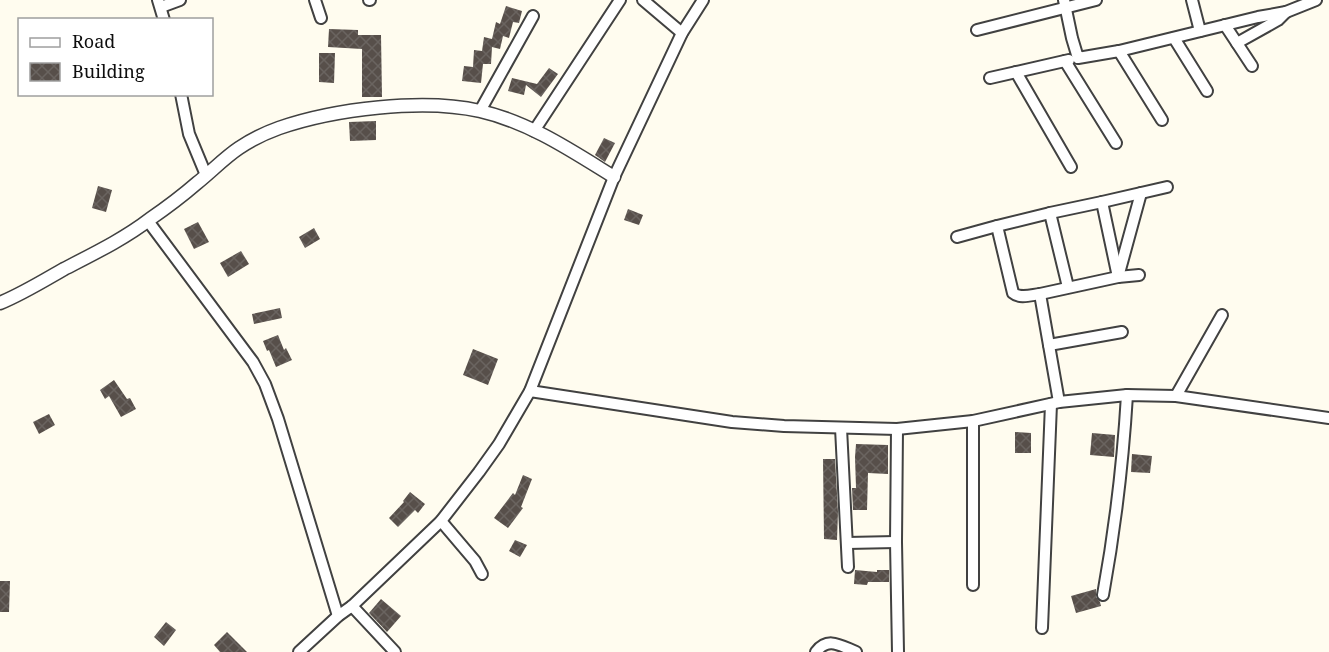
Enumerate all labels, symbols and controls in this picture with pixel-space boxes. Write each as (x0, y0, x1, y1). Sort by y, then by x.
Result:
legend (18, 18, 213, 96)
text: Road (72, 29, 115, 53)
text: Building (72, 59, 145, 83)

